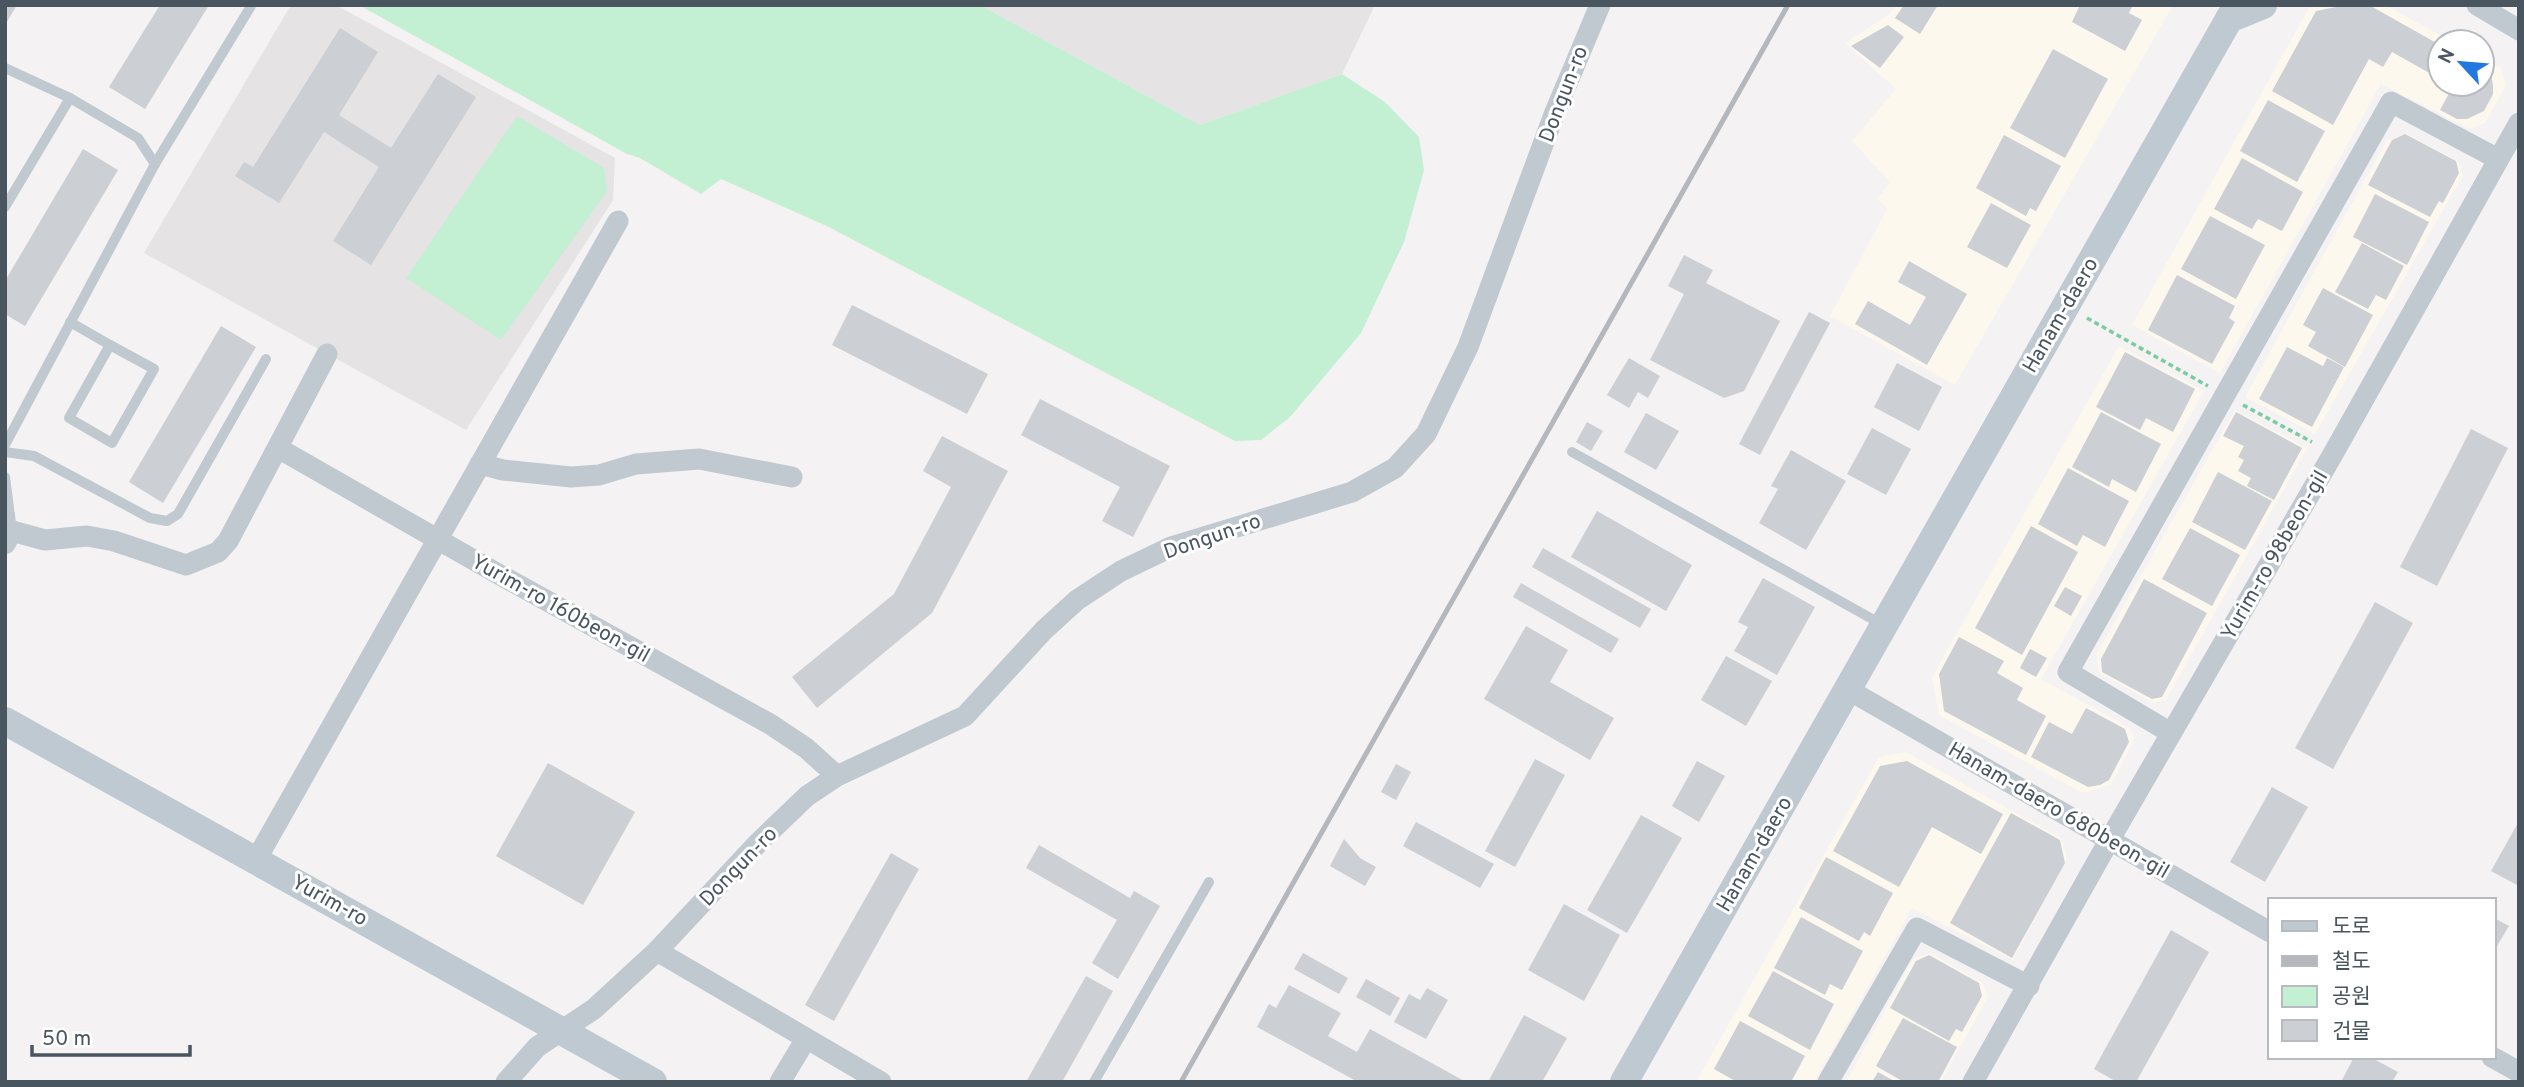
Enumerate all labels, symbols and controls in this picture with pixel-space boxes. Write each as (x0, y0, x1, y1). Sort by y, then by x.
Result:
north arrow (2426, 28, 2496, 98)
street label: Dongun-ro (1534, 42, 1595, 147)
text: N (2434, 45, 2461, 68)
street label: Hanam-daero (2017, 253, 2105, 378)
street label: Yurim-ro 98beon-gil (2216, 466, 2335, 645)
street label: Dongun-ro (1160, 508, 1265, 567)
street label: Yurim-ro 160beon-gil (466, 549, 654, 670)
street label: Hanam-daero 680beon-gil (1943, 737, 2174, 886)
street label: Hanam-daero (1711, 792, 1799, 917)
street label: Dongun-ro (694, 821, 784, 913)
street label: Yurim-ro (286, 869, 372, 933)
legend (2268, 898, 2496, 1059)
text: 도로 (2332, 914, 2371, 941)
text: 철도 (2332, 949, 2371, 976)
text: 공원 (2332, 984, 2371, 1011)
scale bar (32, 1014, 189, 1058)
text: 건물 (2332, 1019, 2371, 1046)
text: 50 m (42, 1026, 91, 1053)

